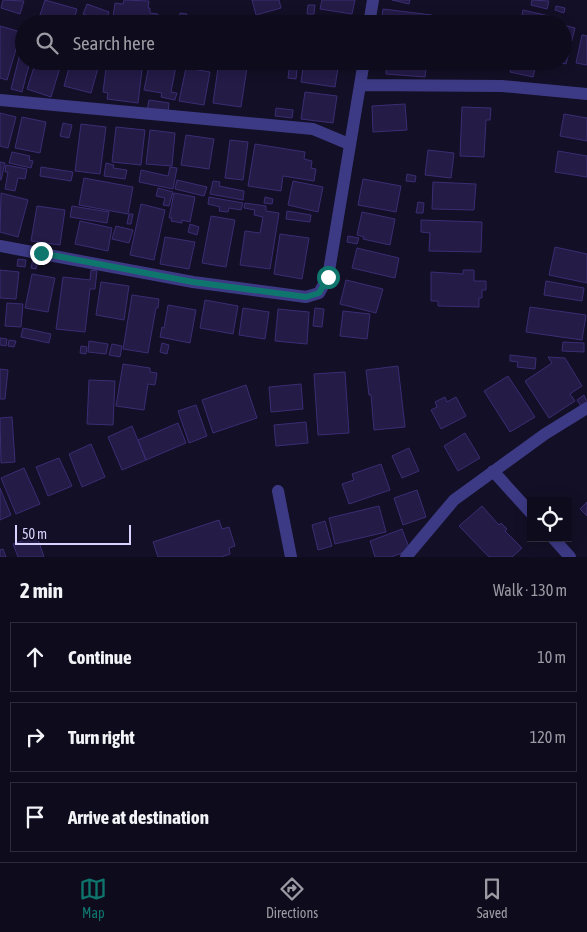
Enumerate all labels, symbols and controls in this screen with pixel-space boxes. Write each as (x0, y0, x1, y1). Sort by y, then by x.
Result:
search box (15, 15, 572, 70)
icon: search (33, 29, 61, 57)
text: Search here (73, 32, 155, 54)
route end (30, 242, 53, 265)
route start (317, 266, 340, 289)
map controls (527, 497, 572, 542)
button: locate (527, 497, 572, 542)
scale bar (15, 522, 131, 545)
text: 50 m (22, 526, 47, 542)
text: 2 min (20, 578, 63, 602)
text: Walk · 130 m (493, 581, 567, 599)
icon: ahead (21, 643, 49, 671)
text: Continue (68, 646, 132, 668)
text: 10 m (537, 648, 566, 666)
icon: right (21, 723, 49, 751)
text: Turn right (68, 726, 135, 748)
text: 120 m (530, 728, 566, 746)
icon: arrive (21, 803, 49, 831)
text: Arrive at destination (68, 806, 209, 828)
tab: Map (79, 875, 107, 921)
tab: Directions (266, 875, 318, 921)
tab: Saved (477, 875, 508, 921)

